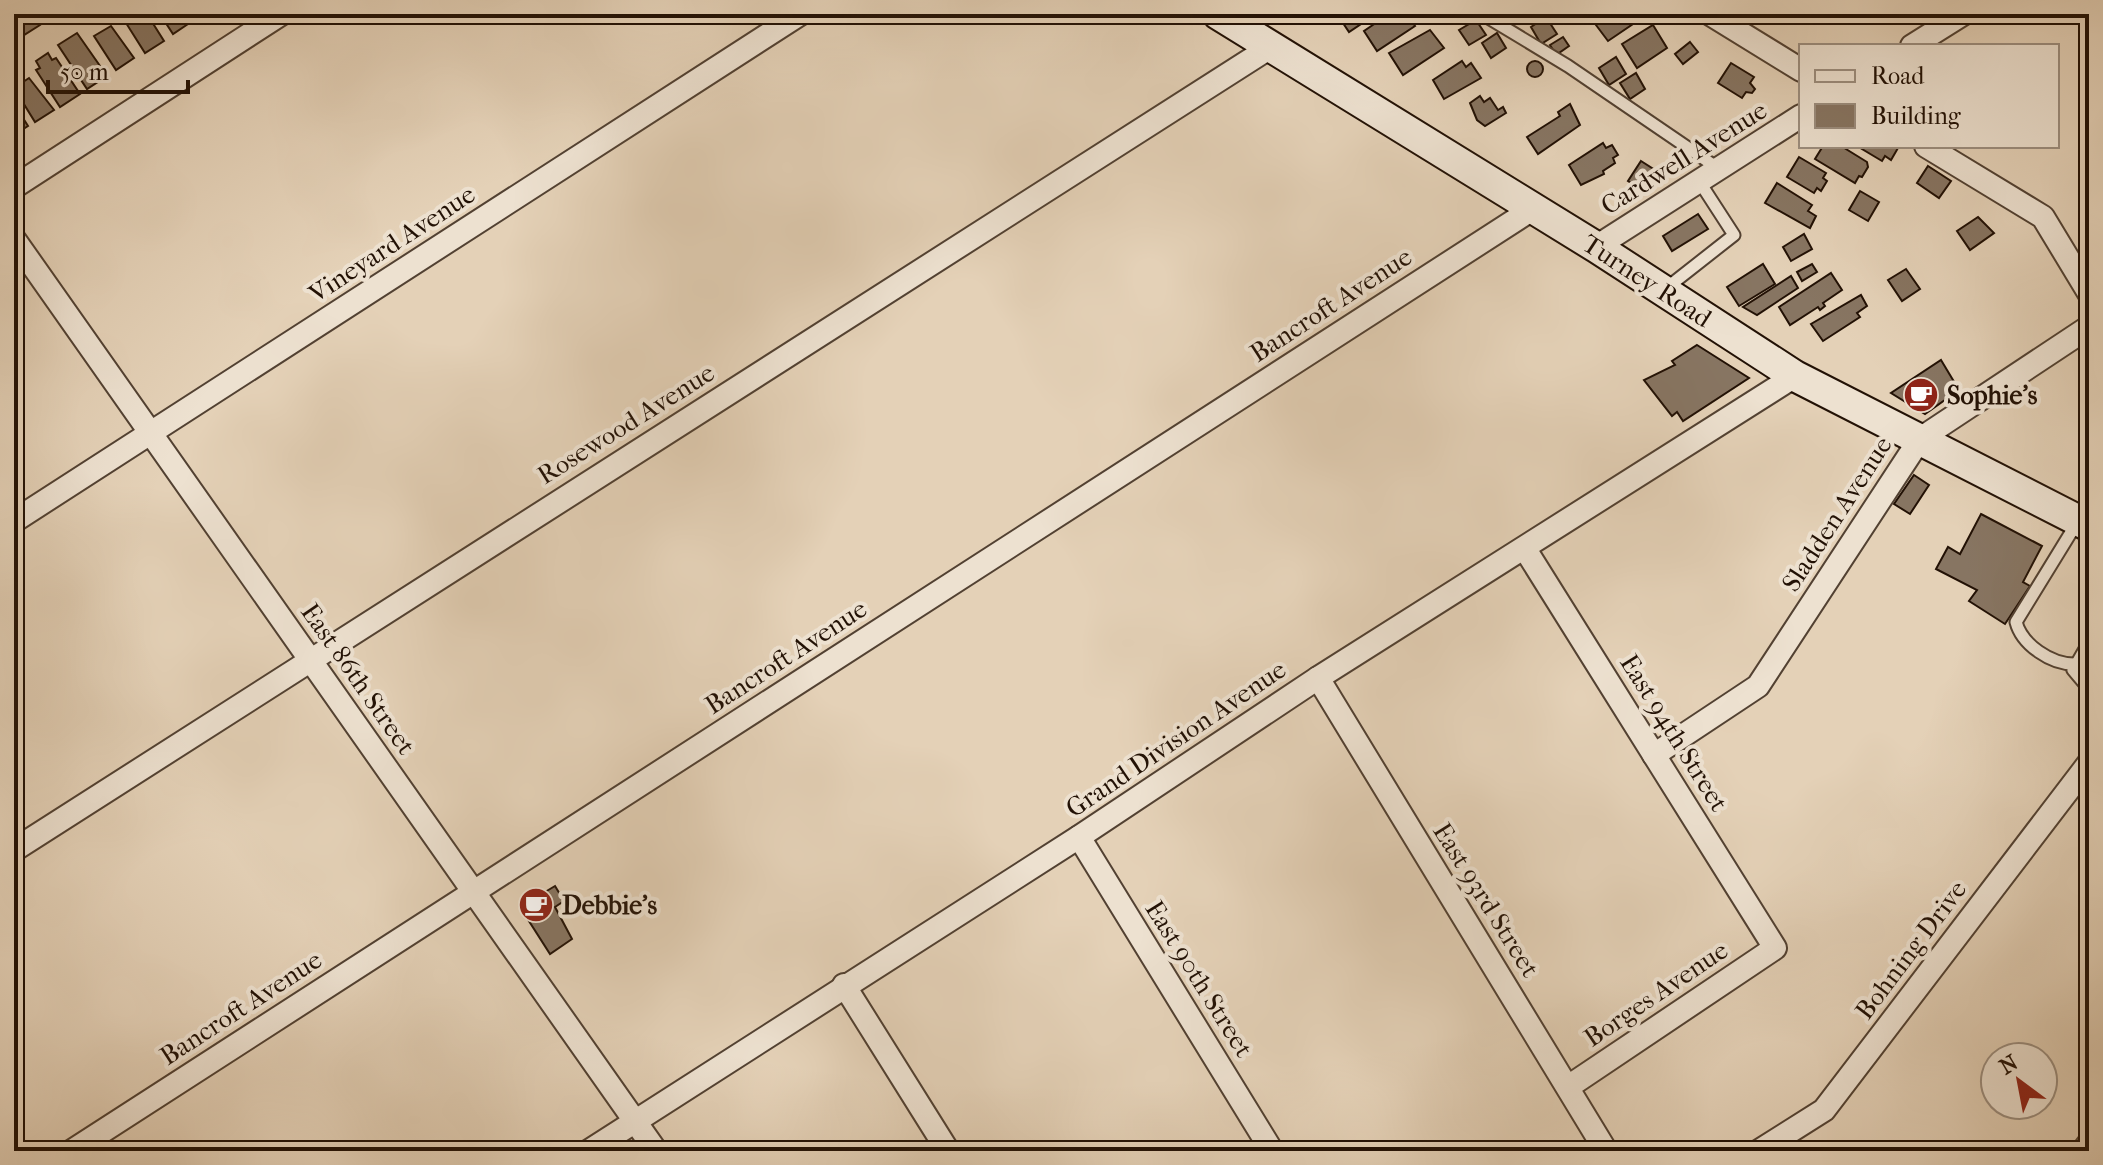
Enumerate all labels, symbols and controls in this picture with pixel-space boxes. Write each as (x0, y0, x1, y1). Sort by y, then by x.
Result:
scale bar (48, 44, 188, 94)
legend (1799, 44, 2059, 148)
text: 50 m (60, 58, 109, 86)
text: Road (1871, 62, 1925, 90)
street label: Cardwell Avenue (1595, 95, 1773, 221)
text: Building (1871, 102, 1962, 130)
street label: Vineyard Avenue (302, 179, 481, 310)
street label: Turney Road (1577, 228, 1718, 335)
street label: Bancroft Avenue (1244, 241, 1418, 369)
street label: Rosewood Avenue (532, 357, 720, 491)
cafe icon: Sophie's (1902, 376, 1940, 414)
place label: Sophie's (1947, 380, 2038, 411)
street label: Sladden Avenue (1775, 431, 1899, 597)
street label: Bancroft Avenue (699, 593, 873, 721)
street label: East 86th Street (294, 597, 422, 761)
street label: East 94th Street (1613, 649, 1735, 818)
street label: Grand Division Avenue (1060, 654, 1292, 824)
street label: East 93rd Street (1426, 817, 1546, 983)
street label: Bohning Drive (1849, 875, 1973, 1025)
cafe icon: Debbie's (517, 886, 555, 924)
place label: Debbie's (562, 890, 657, 921)
street label: East 90th Street (1139, 895, 1260, 1063)
street label: Borges Avenue (1578, 934, 1734, 1053)
street label: Bancroft Avenue (154, 944, 328, 1072)
north arrow (1979, 1041, 2059, 1121)
text: N (1995, 1049, 2023, 1080)

